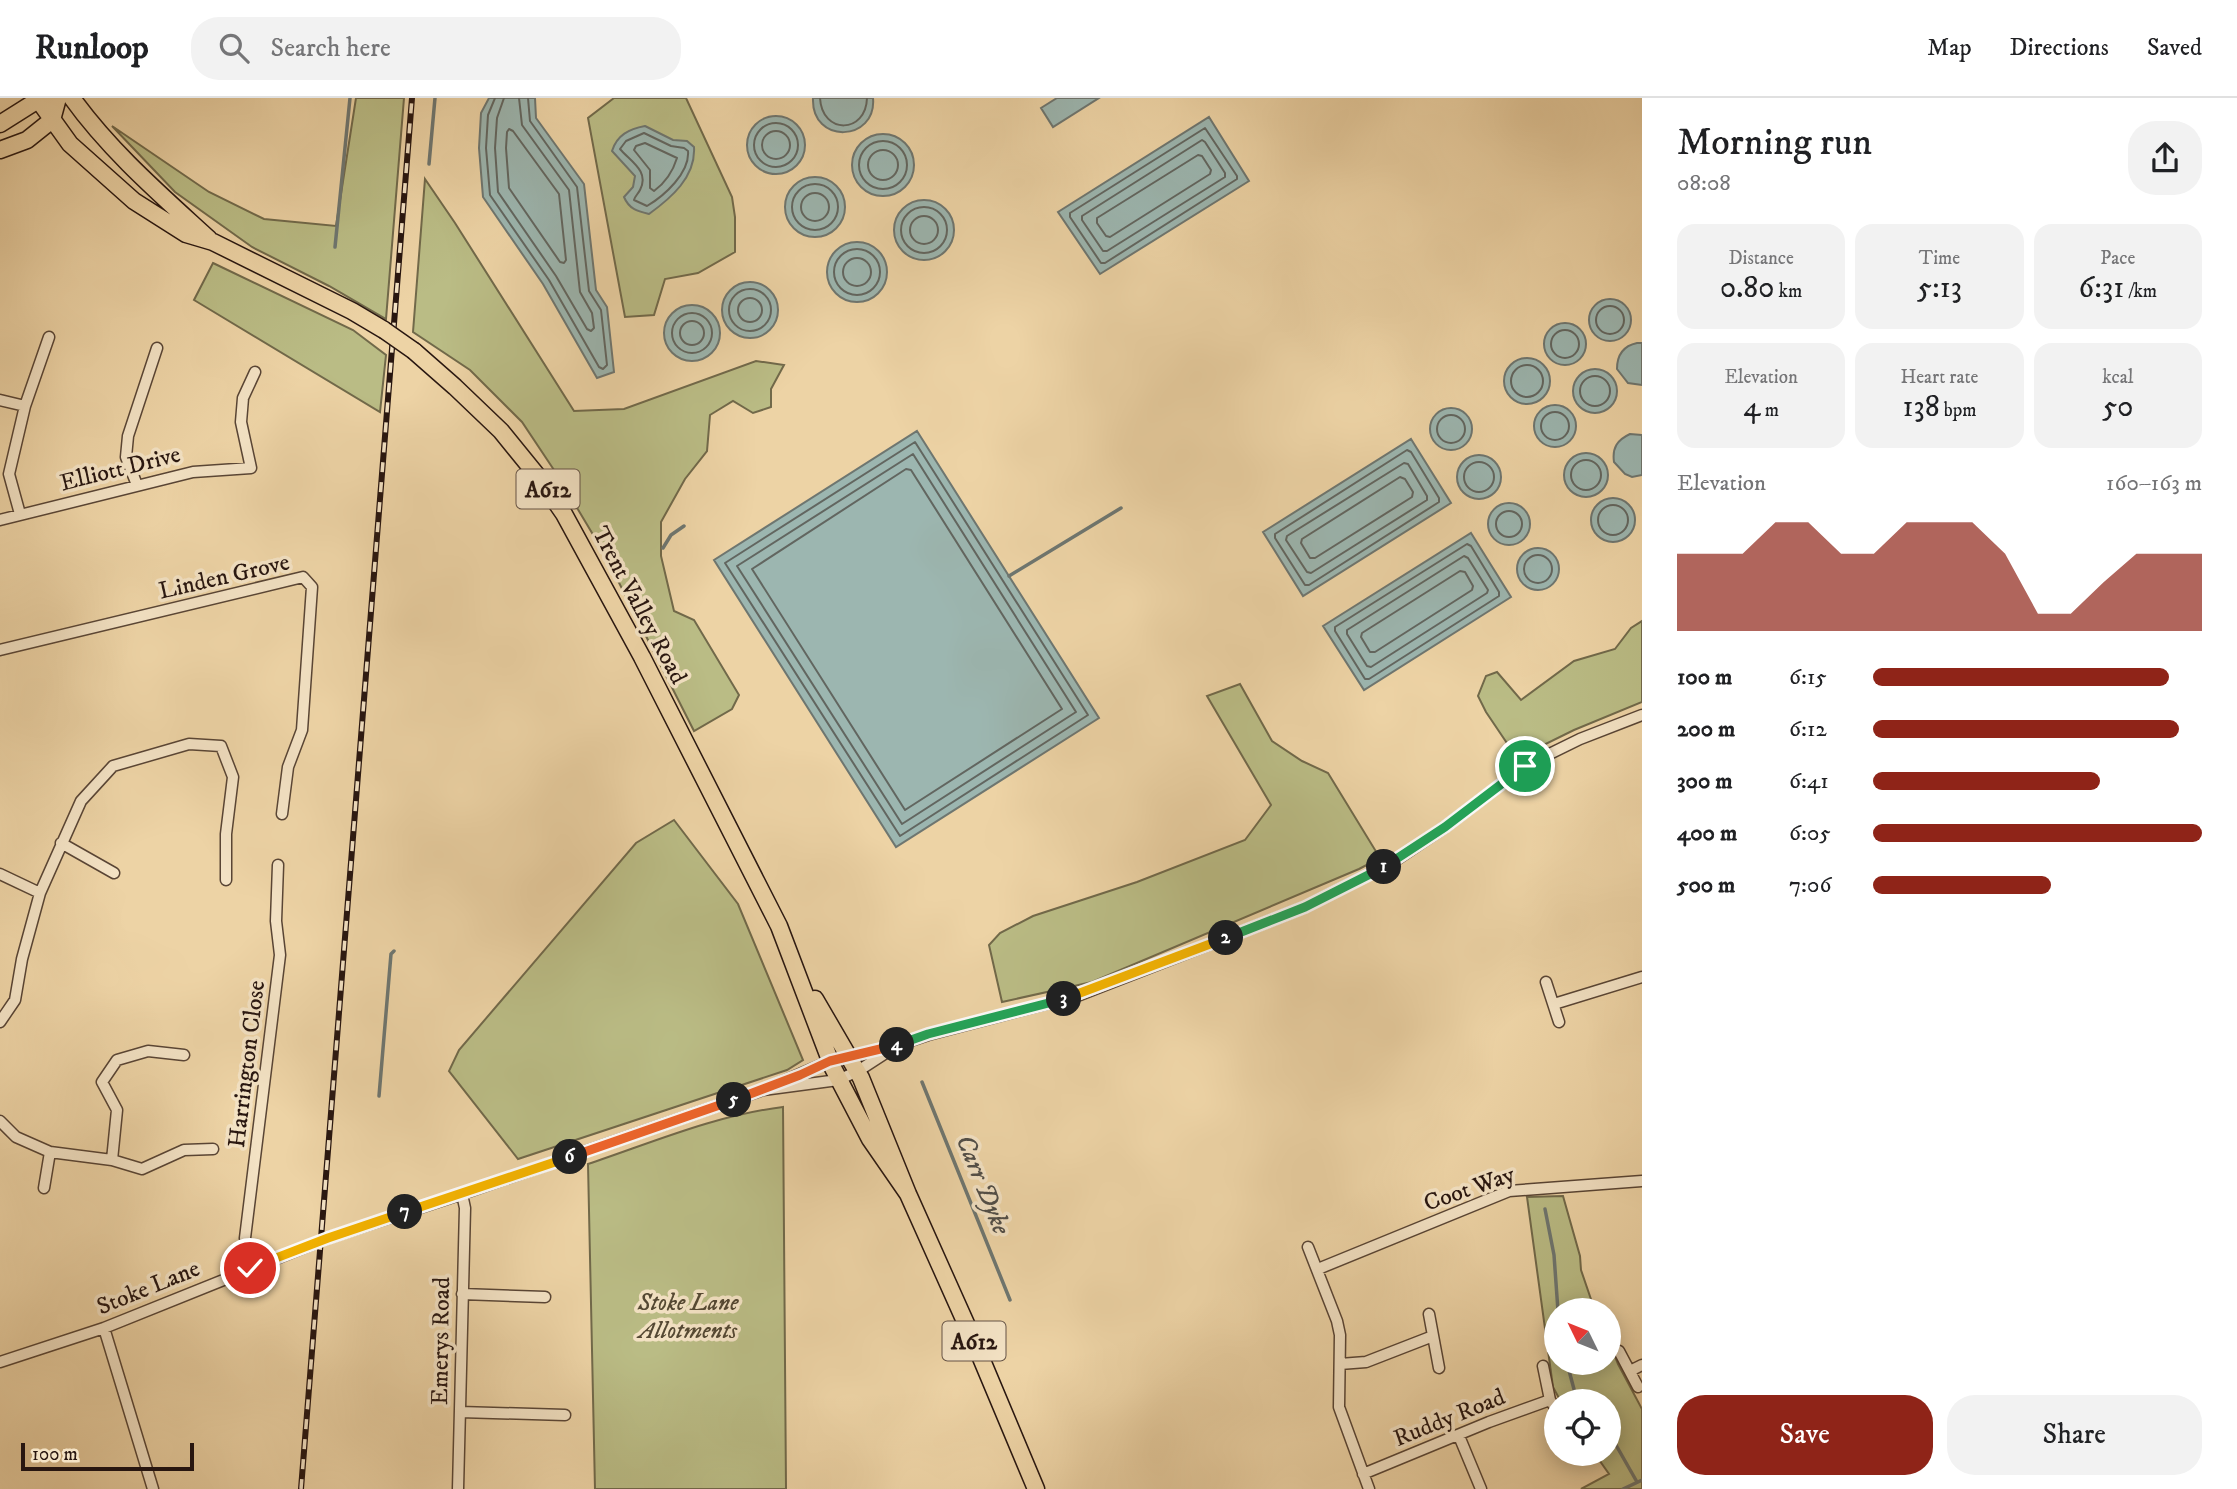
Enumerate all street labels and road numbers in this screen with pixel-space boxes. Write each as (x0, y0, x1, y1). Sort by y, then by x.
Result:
street label: Elliott Drive (57, 439, 184, 498)
road number: A612 (516, 470, 580, 508)
street label: Trent Valley Road (585, 522, 693, 689)
street label: Linden Grove (156, 547, 293, 607)
street label: Harrington Close (222, 979, 272, 1150)
street label: Coot Way (1420, 1159, 1519, 1218)
street label: Stoke Lane (92, 1254, 204, 1322)
street label: Emerys Road (425, 1277, 457, 1405)
road number: A612 (942, 1322, 1006, 1360)
street label: Ruddy Road (1389, 1382, 1510, 1454)

